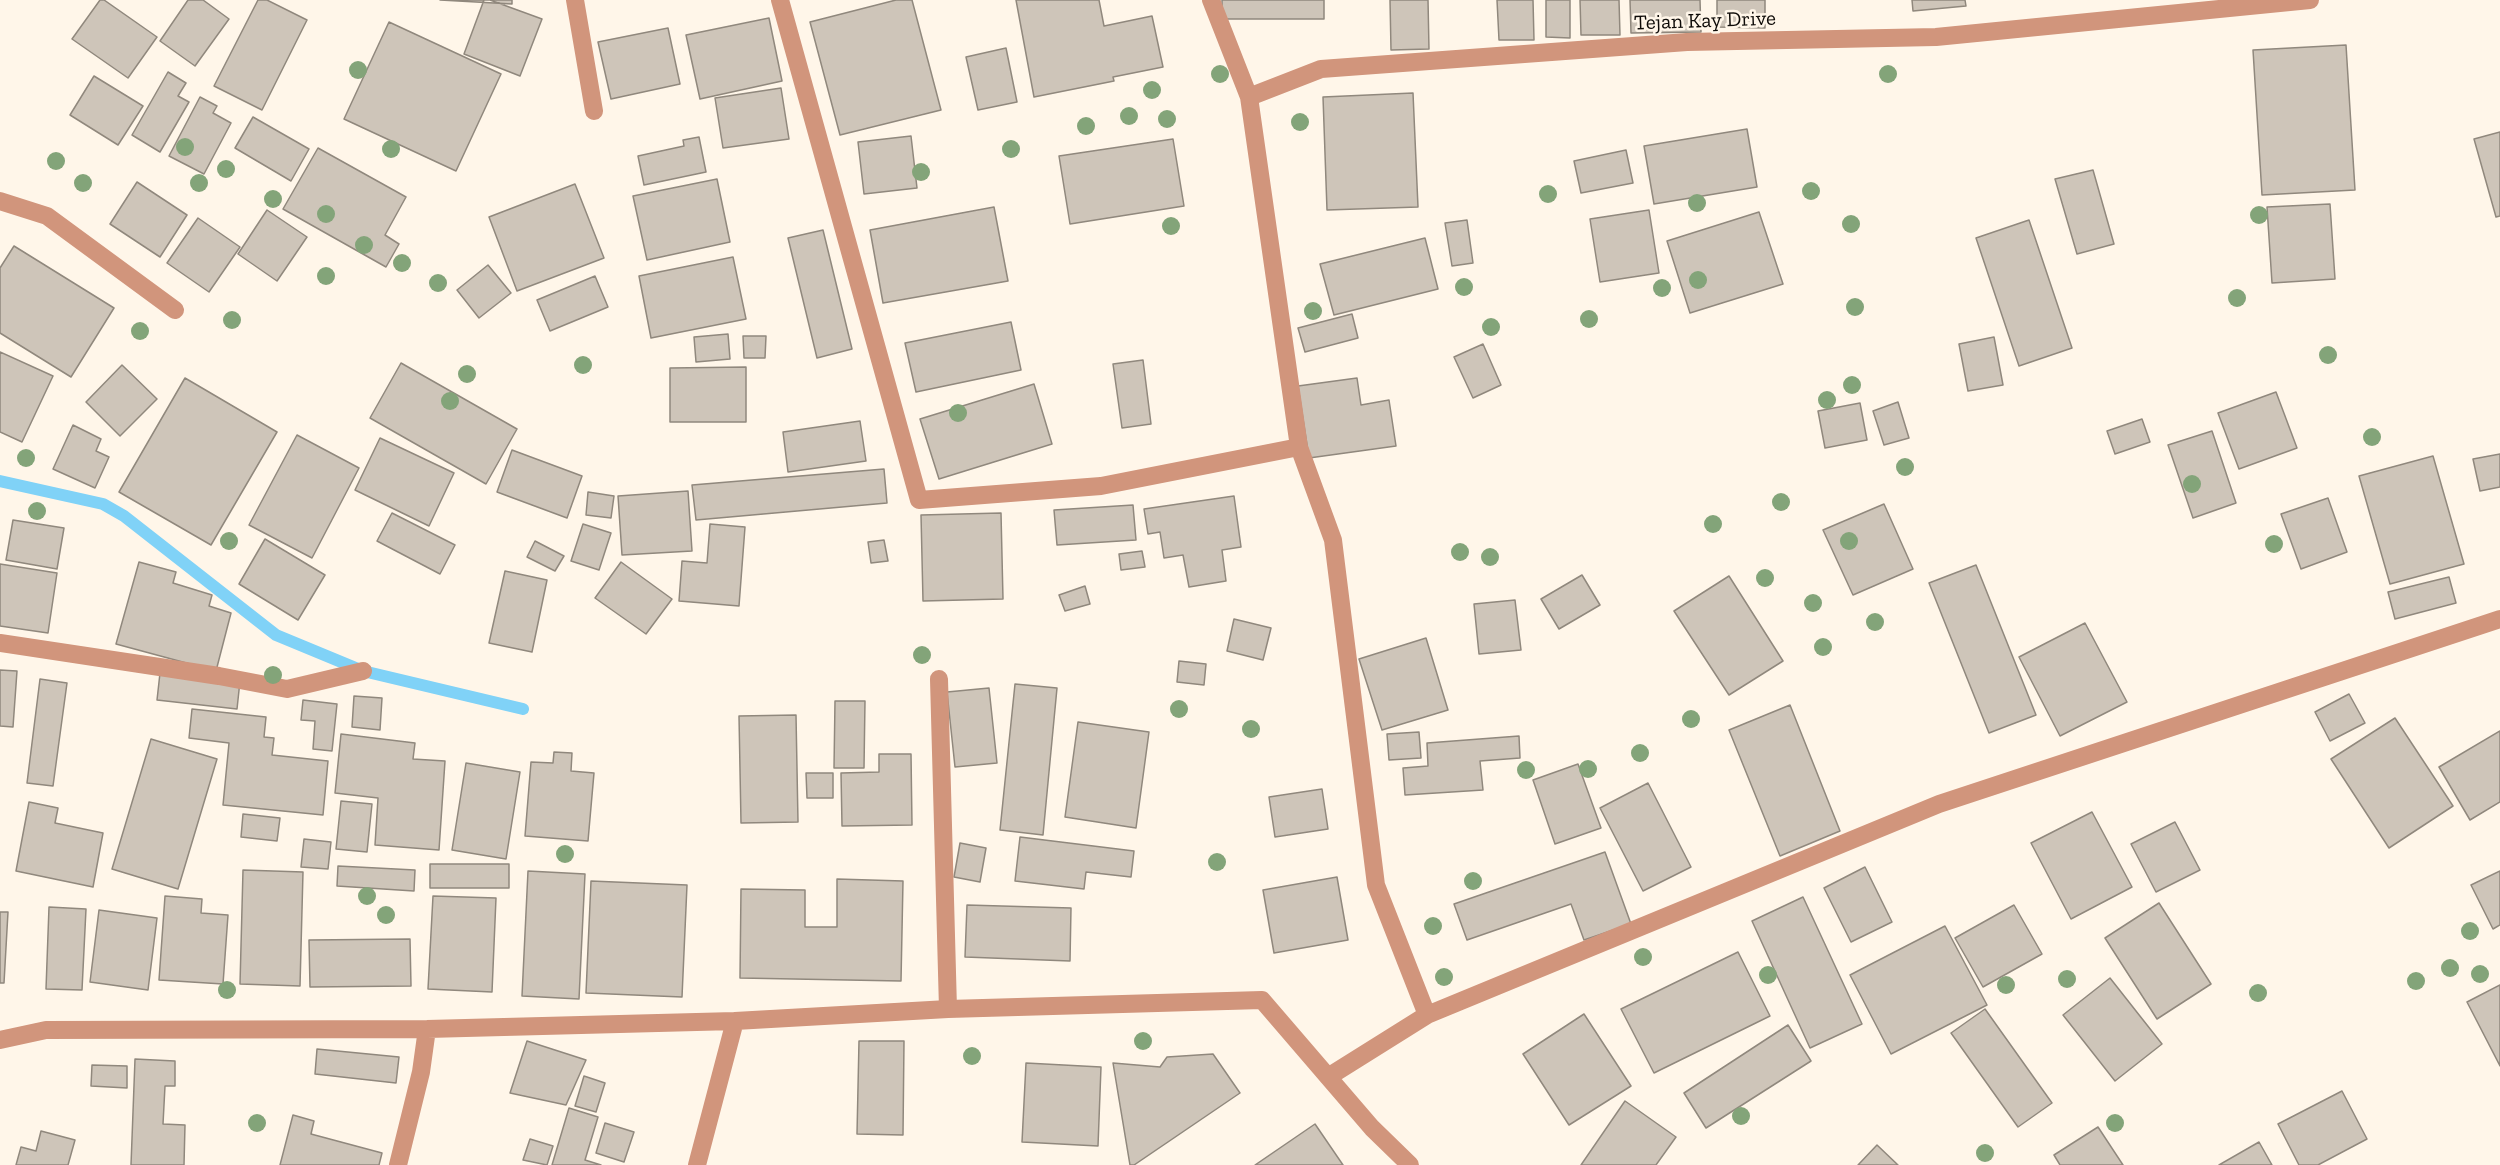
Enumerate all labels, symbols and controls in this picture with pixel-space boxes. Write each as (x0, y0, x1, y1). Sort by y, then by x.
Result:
street label: Tejan Kay Drive (1634, 6, 1776, 36)

